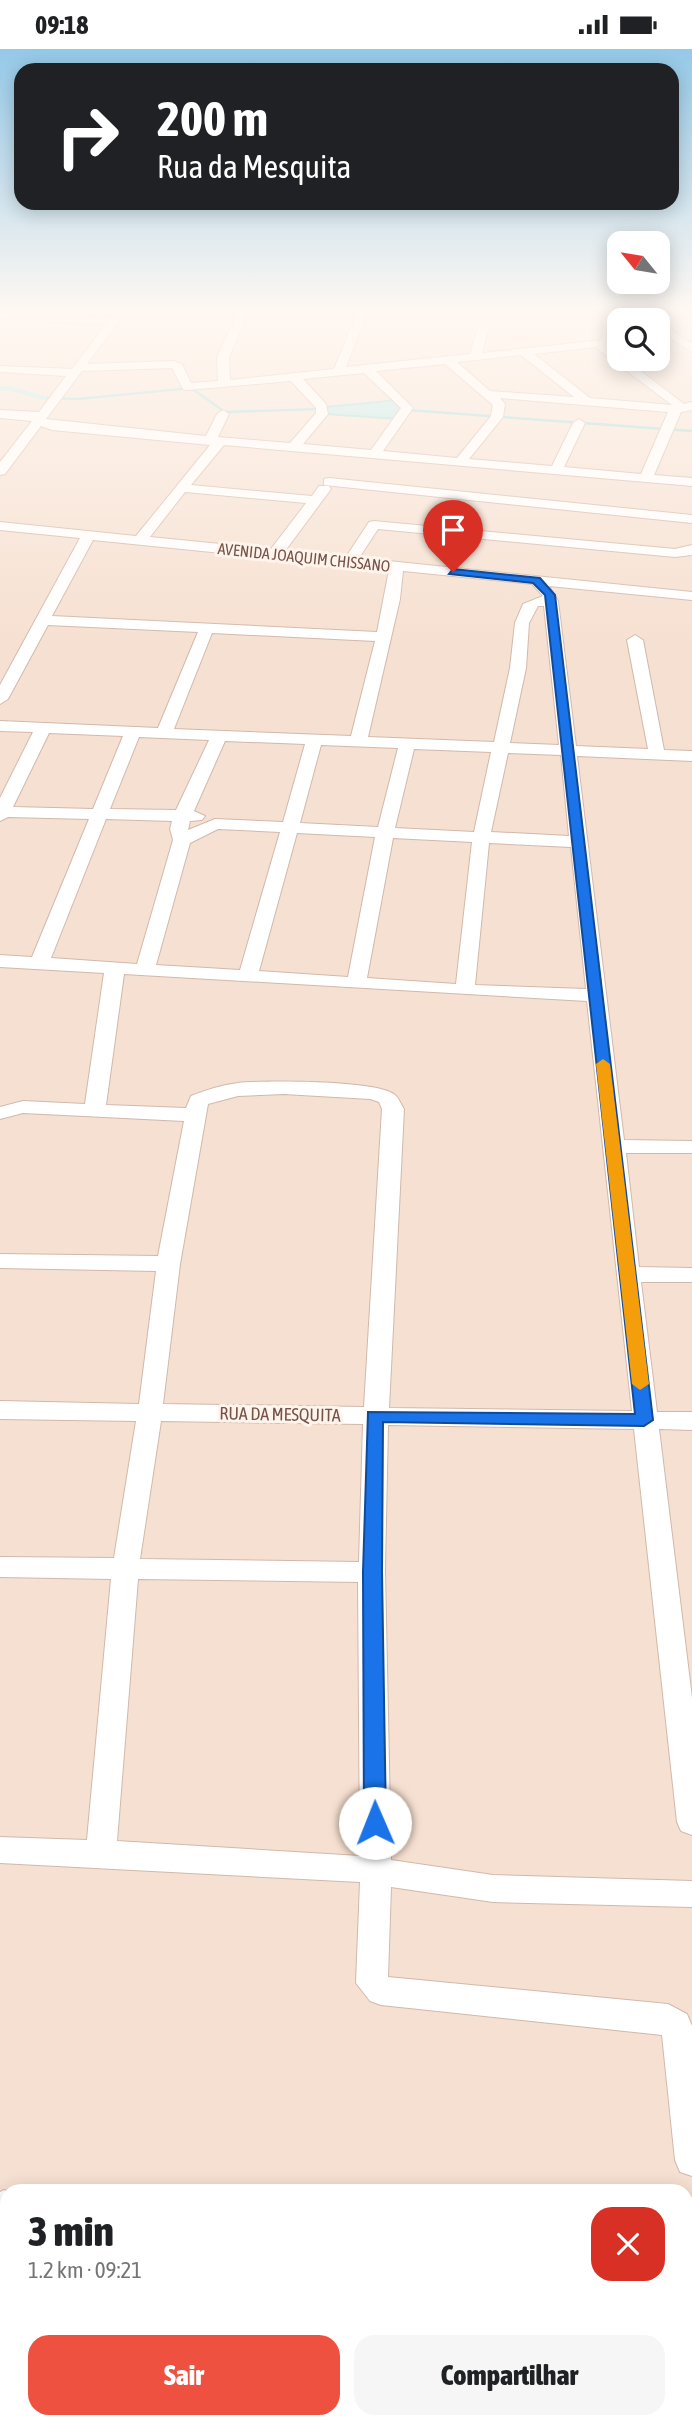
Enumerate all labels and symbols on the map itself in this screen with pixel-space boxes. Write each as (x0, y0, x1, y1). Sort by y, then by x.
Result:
north arrow (607, 231, 670, 294)
pin (423, 500, 483, 572)
street label: AVENIDA JOAQUIM CHISSANO (217, 539, 391, 575)
street label: RUA DA MESQUITA (219, 1402, 341, 1426)
position arrow (338, 1786, 412, 1860)

